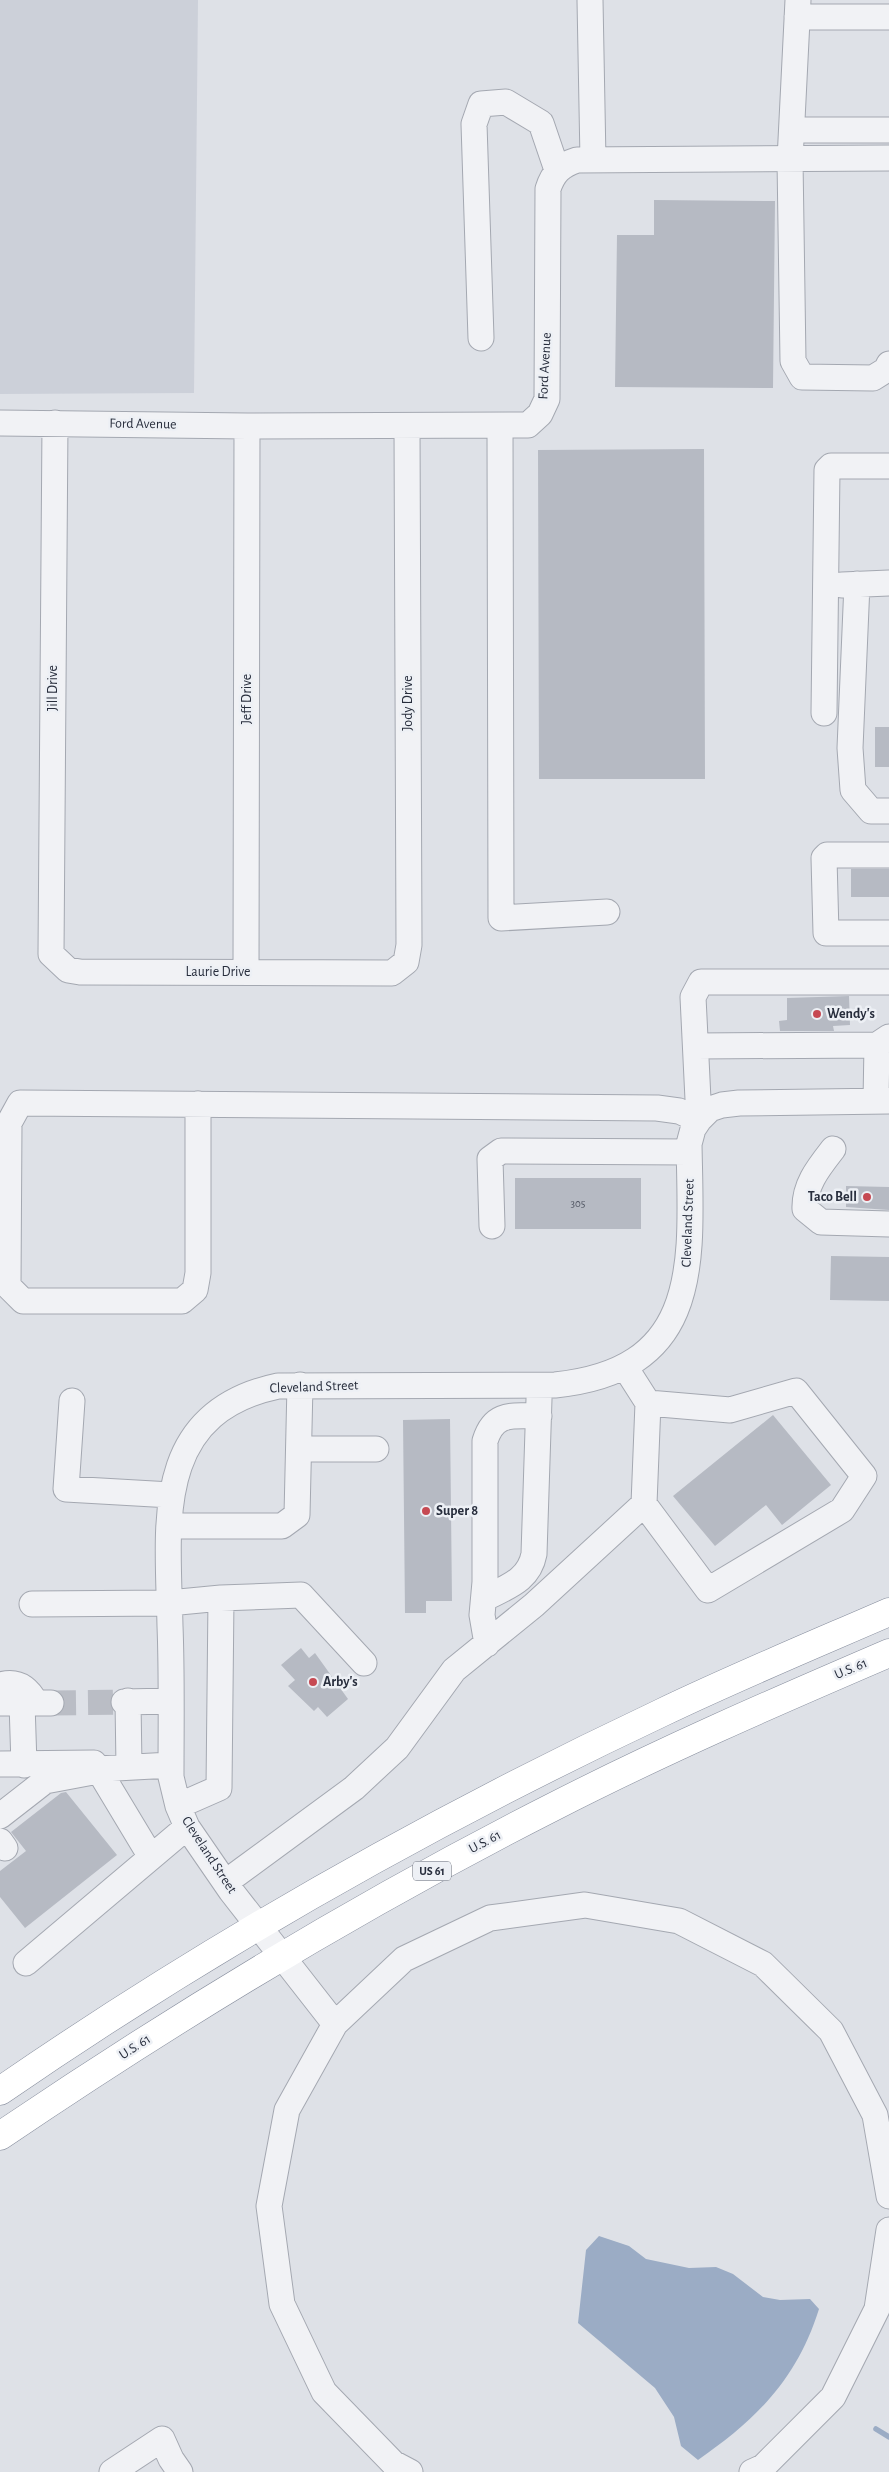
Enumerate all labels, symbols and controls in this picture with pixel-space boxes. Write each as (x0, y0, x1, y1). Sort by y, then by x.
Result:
street label: Ford Avenue (536, 332, 554, 400)
street label: Ford Avenue (109, 416, 177, 432)
street label: Jill Drive (46, 665, 60, 711)
street label: Jeff Drive (240, 674, 254, 724)
street label: Jody Drive (401, 675, 415, 731)
street label: Laurie Drive (185, 965, 251, 979)
place label: Wendy's (827, 1007, 875, 1021)
marker: Wendy's (811, 1008, 823, 1020)
street label: Cleveland Street (679, 1178, 697, 1268)
place label: Taco Bell (808, 1190, 857, 1204)
marker: Taco Bell (861, 1191, 873, 1203)
house number: 305 (571, 1198, 586, 1209)
street label: Cleveland Street (269, 1378, 359, 1396)
place label: Super 8 (436, 1504, 478, 1518)
marker: Super 8 (420, 1505, 432, 1517)
street label: U.S. 61 (833, 1656, 869, 1682)
place label: Arby's (323, 1675, 358, 1689)
marker: Arby's (307, 1676, 319, 1688)
street label: Cleveland Street (179, 1814, 239, 1897)
street label: U.S. 61 (467, 1828, 503, 1856)
road number: US 61 (413, 1862, 451, 1880)
street label: U.S. 61 (117, 2032, 153, 2062)

